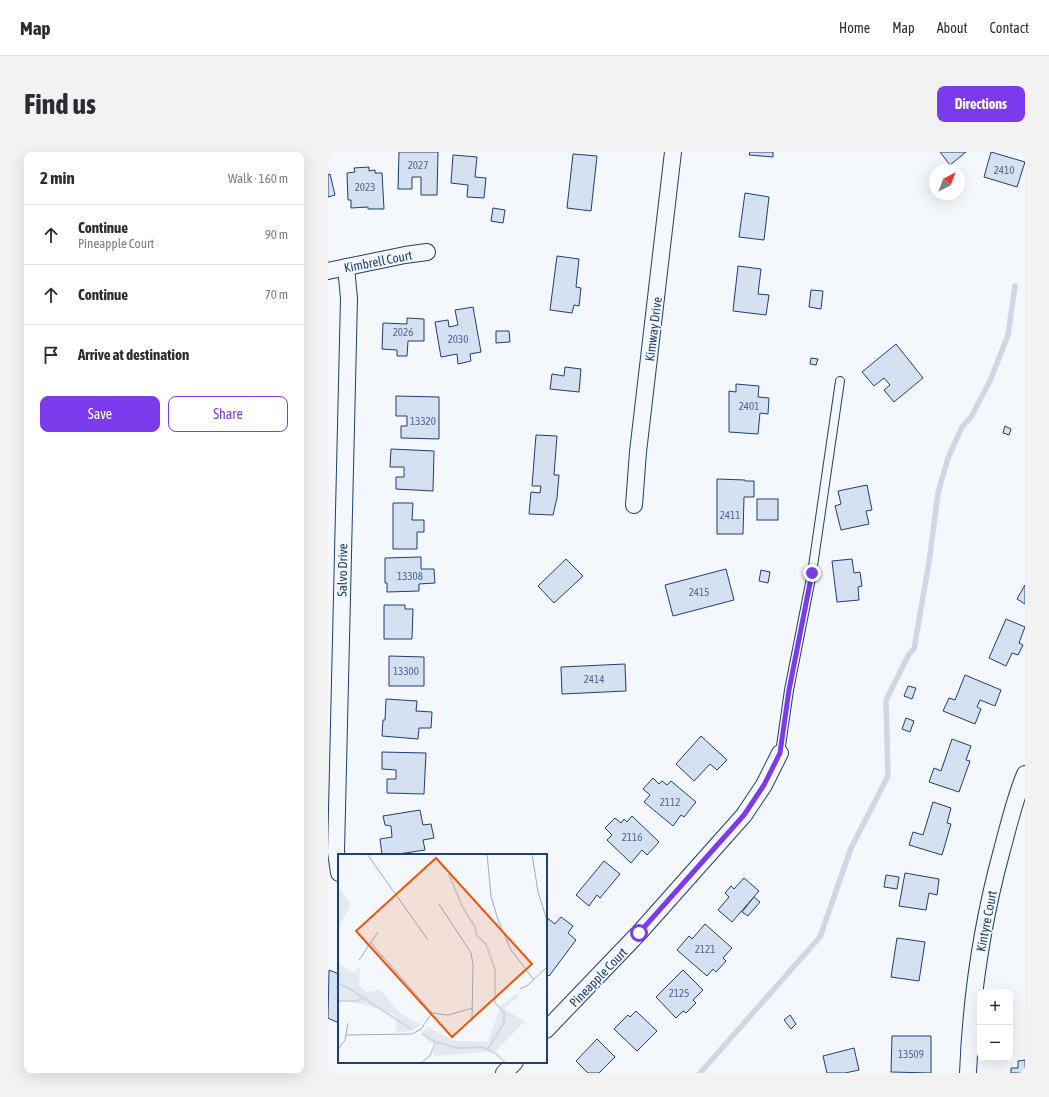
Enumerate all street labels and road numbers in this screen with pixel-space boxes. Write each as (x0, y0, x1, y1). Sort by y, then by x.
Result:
street label: Kimbrell Court (343, 247, 414, 275)
street label: Kimway Drive (642, 296, 665, 362)
street label: Salvo Drive (335, 543, 350, 597)
street label: Kintyre Court (973, 889, 1000, 953)
street label: Pineapple Court (566, 944, 630, 1010)

